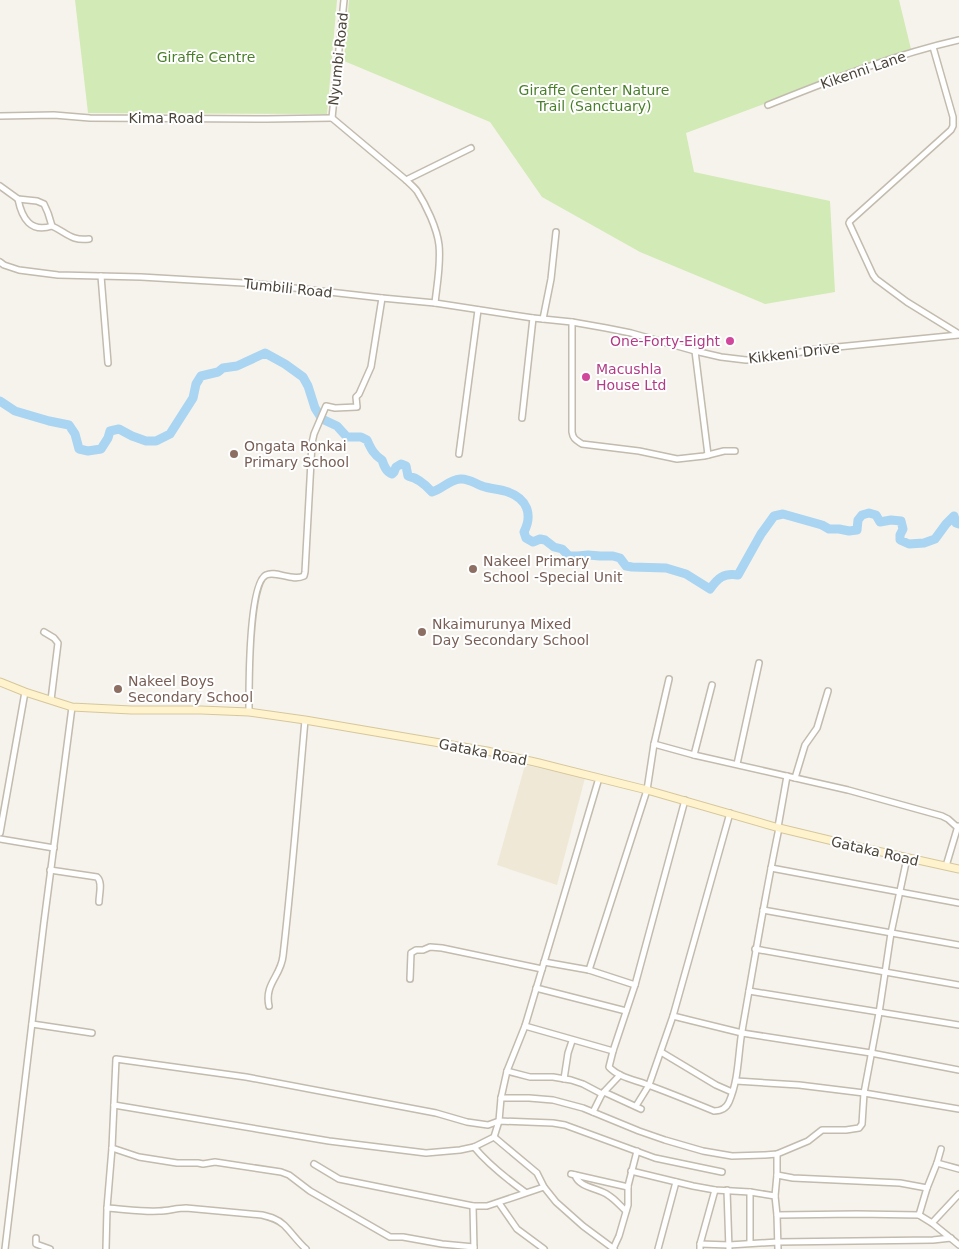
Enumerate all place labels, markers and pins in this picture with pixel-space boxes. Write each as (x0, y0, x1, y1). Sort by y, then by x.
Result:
place label: One-Forty-Eight (610, 333, 721, 349)
marker: One-Forty-Eight (724, 335, 736, 347)
place label: Macushla House Ltd (596, 361, 667, 393)
marker: Macushla House Ltd (580, 371, 592, 383)
place label: Ongata Ronkai Primary School (244, 438, 349, 470)
marker: Ongata Ronkai Primary School (228, 448, 240, 460)
place label: Nakeel Primary School -Special Unit (483, 553, 623, 585)
marker: Nakeel Primary School -Special Unit (467, 563, 479, 575)
place label: Nkaimurunya Mixed Day Secondary School (432, 616, 589, 648)
marker: Nkaimurunya Mixed Day Secondary School (416, 626, 428, 638)
place label: Nakeel Boys Secondary School (128, 673, 253, 705)
marker: Nakeel Boys Secondary School (112, 683, 124, 695)

